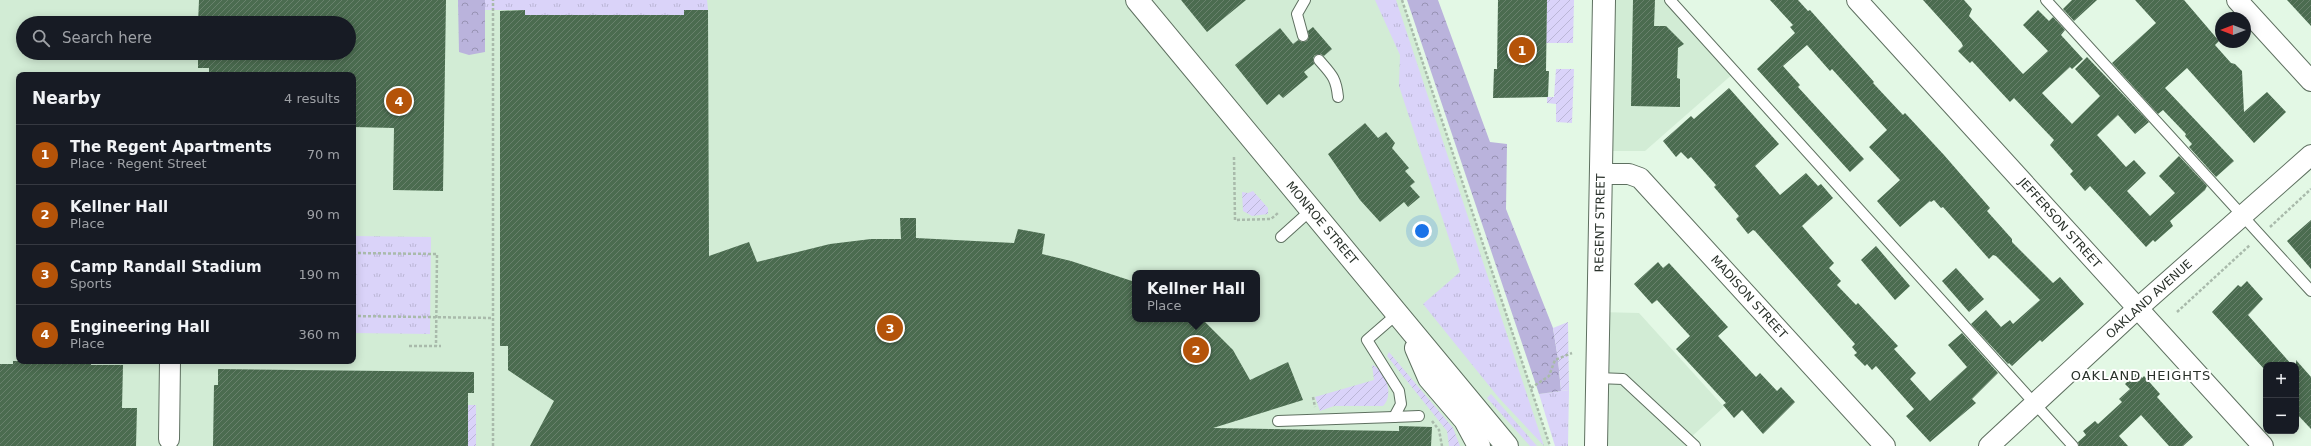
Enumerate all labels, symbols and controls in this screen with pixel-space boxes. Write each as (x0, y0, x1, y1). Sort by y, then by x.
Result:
north arrow (2215, 12, 2251, 48)
search box (16, 16, 356, 60)
icon: search (30, 27, 52, 49)
text: Search here (62, 29, 152, 47)
pin: 1 (1509, 35, 1535, 65)
pin: 4 (386, 86, 412, 116)
text: Nearby (32, 88, 101, 108)
text: 4 results (284, 91, 340, 106)
text: The Regent Apartments (70, 138, 272, 156)
text: 1 (40, 147, 50, 162)
text: 70 m (307, 147, 340, 162)
text: Place · Regent Street (70, 156, 207, 171)
street label: REGENT STREET (1592, 173, 1608, 272)
street label: JEFFERSON STREET (2015, 174, 2105, 271)
street label: MONROE STREET (1283, 179, 1361, 268)
text: Kellner Hall (70, 198, 168, 216)
text: 2 (40, 207, 50, 222)
text: 90 m (307, 207, 340, 222)
text: Place (70, 216, 105, 231)
your location (1412, 221, 1432, 241)
street label: MADISON STREET (1708, 253, 1790, 342)
street label: OAKLAND AVENUE (2103, 257, 2195, 341)
text: Camp Randall Stadium (70, 258, 262, 276)
text: 3 (40, 267, 50, 282)
text: 190 m (298, 267, 340, 282)
popup (1132, 270, 1260, 322)
text: Sports (70, 276, 112, 291)
text: Kellner Hall (1147, 280, 1245, 298)
text: Place (1147, 298, 1181, 313)
pin: 3 (877, 313, 903, 343)
text: Engineering Hall (70, 318, 210, 336)
text: 4 (40, 327, 50, 342)
text: 360 m (298, 327, 340, 342)
pin: 2 (1183, 335, 1209, 365)
text: Place (70, 336, 105, 351)
map controls (2263, 362, 2299, 434)
button: + (2263, 362, 2299, 398)
district label: OAKLAND HEIGHTS (2071, 368, 2211, 383)
button: − (2263, 398, 2299, 434)

